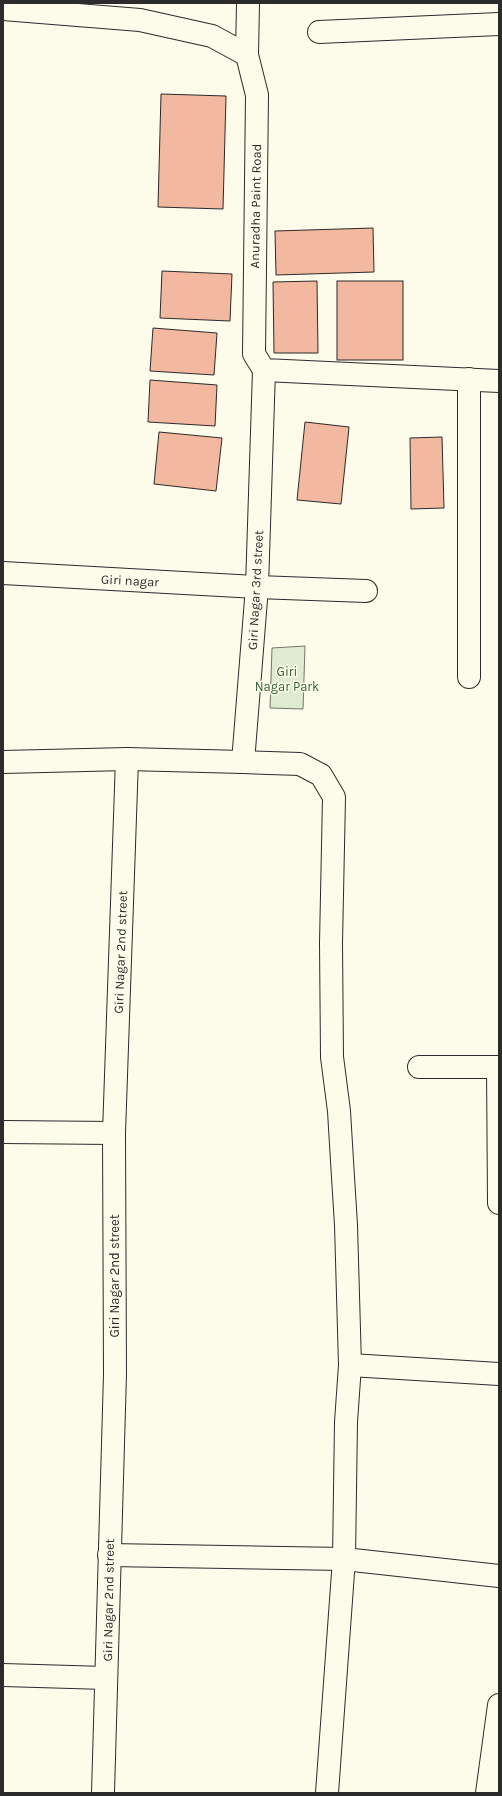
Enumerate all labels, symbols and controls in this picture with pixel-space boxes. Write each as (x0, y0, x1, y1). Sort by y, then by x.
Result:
street label: Anuradha Paint Road (247, 143, 264, 269)
street label: Giri Nagar 3rd street (245, 530, 266, 650)
street label: Giri nagar (101, 571, 160, 590)
park label: Giri Nagar Park (255, 664, 319, 694)
street label: Giri Nagar 2nd street (111, 890, 130, 1014)
street label: Giri Nagar 2nd street (107, 1214, 122, 1338)
street label: Giri Nagar 2nd street (100, 1538, 117, 1662)

